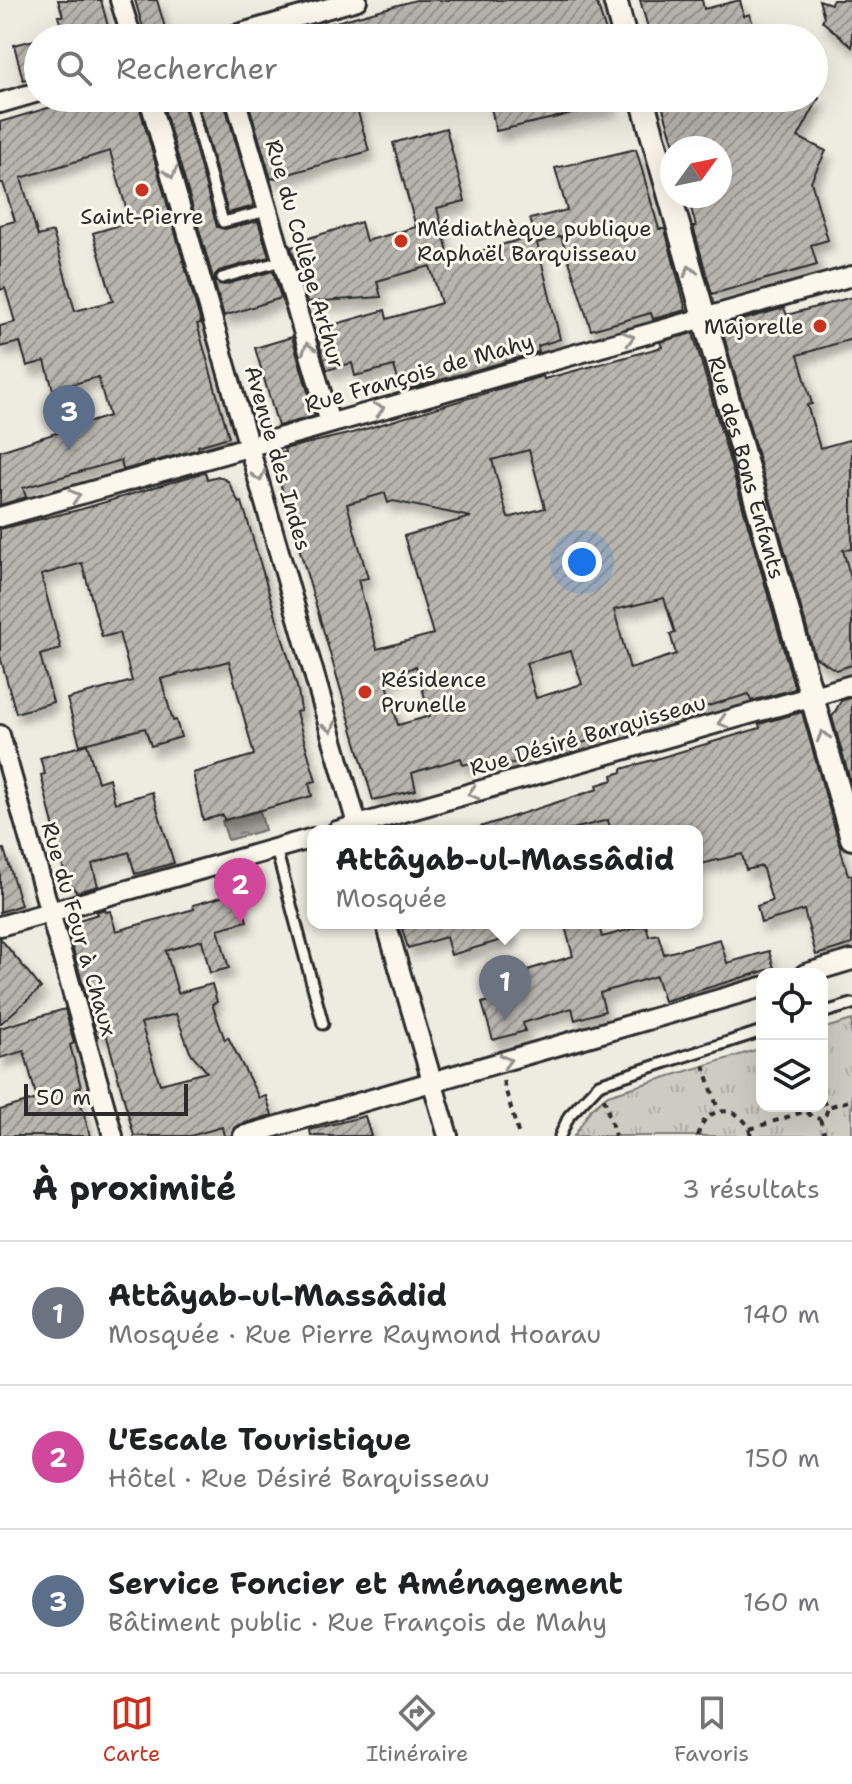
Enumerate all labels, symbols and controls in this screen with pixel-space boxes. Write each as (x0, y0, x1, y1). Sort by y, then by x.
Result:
search box (24, 24, 828, 112)
icon: search (52, 46, 96, 90)
text: Rechercher (116, 48, 278, 89)
street label: Rue du Collège Arthur (258, 136, 352, 372)
north arrow (660, 136, 732, 208)
one-way arrow (162, 165, 178, 179)
marker: Saint-Pierre (133, 181, 151, 199)
place label: Saint-Pierre (80, 202, 204, 231)
place label: Médiathèque publique Raphaël Barquisseau (417, 214, 652, 268)
marker: Médiathèque publique Raphaël Barquisseau (392, 232, 410, 250)
one-way arrow (682, 264, 699, 278)
place label: Majorelle (704, 312, 804, 341)
marker: Majorelle (811, 317, 829, 335)
street label: Rue François de Mahy (301, 326, 537, 420)
one-way arrow (622, 331, 636, 348)
one-way arrow (301, 342, 317, 356)
street label: Rue des Bons Enfants (701, 353, 792, 582)
street label: Avenue des Indes (238, 362, 318, 554)
pin: 3 (43, 385, 95, 451)
one-way arrow (371, 402, 385, 418)
one-way arrow (249, 469, 266, 483)
one-way arrow (68, 489, 82, 505)
your location (562, 542, 602, 582)
place label: Résidence Prunelle (381, 665, 487, 719)
marker: Résidence Prunelle (356, 683, 374, 701)
street label: Rue Désiré Barquisseau (466, 687, 710, 783)
one-way arrow (717, 713, 731, 729)
one-way arrow (320, 719, 337, 733)
one-way arrow (815, 730, 832, 743)
one-way arrow (466, 783, 480, 800)
street label: Rue du Four à Chaux (35, 818, 123, 1040)
popup (307, 825, 703, 929)
text: Attâyab-ul-Massâdid (335, 839, 675, 880)
pin: 2 (214, 858, 266, 924)
text: Mosquée (335, 880, 447, 915)
pin: 1 (479, 955, 531, 1021)
map controls (756, 968, 828, 1112)
button: locate (756, 968, 828, 1040)
button: layers (756, 1040, 828, 1112)
one-way arrow (499, 1054, 513, 1070)
scale bar (24, 1080, 188, 1116)
text: 50 m (36, 1083, 91, 1112)
text: À proximité (32, 1165, 236, 1211)
text: 3 résultats (682, 1171, 820, 1206)
text: Attâyab-ul-Massâdid (108, 1275, 447, 1316)
text: 1 (52, 1296, 64, 1331)
text: 140 m (743, 1296, 820, 1331)
text: Mosquée · Rue Pierre Raymond Hoarau (108, 1316, 601, 1351)
text: L'Escale Touristique (108, 1419, 412, 1460)
text: 2 (49, 1440, 67, 1475)
text: 150 m (744, 1440, 820, 1475)
text: Hôtel · Rue Désiré Barquisseau (108, 1460, 490, 1495)
text: Service Foncier et Aménagement (108, 1563, 623, 1604)
text: 3 (49, 1584, 67, 1619)
text: 160 m (743, 1584, 820, 1619)
text: Bâtiment public · Rue François de Mahy (108, 1604, 607, 1639)
tab: Carte (103, 1691, 161, 1768)
tab: Itinéraire (366, 1691, 468, 1768)
tab: Favoris (674, 1691, 749, 1768)

